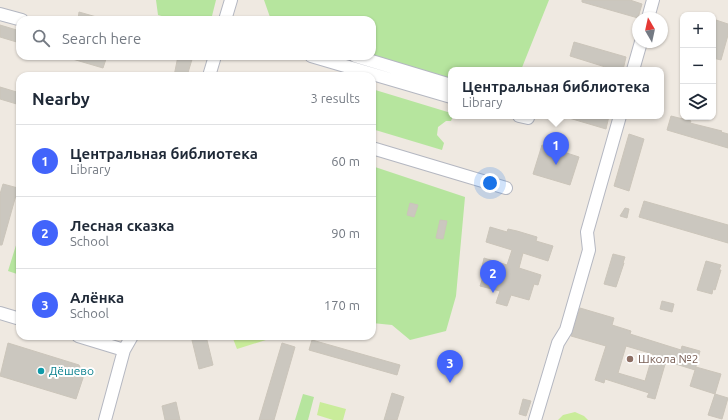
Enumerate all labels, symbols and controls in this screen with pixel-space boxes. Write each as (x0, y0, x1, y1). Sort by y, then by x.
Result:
north arrow (632, 12, 668, 48)
map controls (680, 12, 716, 120)
button: + (680, 12, 716, 48)
search box (16, 16, 376, 60)
icon: search (30, 27, 52, 49)
text: Search here (62, 30, 141, 47)
button: − (680, 48, 716, 84)
popup (448, 67, 664, 119)
text: Центральная библиотека (462, 78, 650, 95)
button: layers (680, 84, 716, 120)
text: Nearby (32, 89, 90, 108)
text: 3 results (310, 91, 360, 105)
text: Library (462, 95, 503, 109)
pin: 1 (543, 132, 569, 165)
text: Центральная библиотека (70, 145, 258, 162)
text: 1 (41, 154, 49, 168)
text: 60 m (331, 154, 360, 168)
text: Library (70, 162, 110, 176)
your location (480, 173, 500, 193)
text: Лесная сказка (70, 217, 174, 234)
text: 2 (41, 226, 49, 240)
text: 90 m (331, 226, 360, 240)
text: School (70, 234, 109, 248)
pin: 2 (480, 260, 506, 293)
text: Алёнка (70, 289, 124, 306)
text: 3 (41, 298, 49, 312)
text: 170 m (324, 298, 360, 312)
text: School (70, 306, 109, 320)
pin: 3 (437, 350, 463, 383)
place label: Школа №2 (638, 352, 699, 365)
marker: Школа №2 (625, 354, 635, 364)
place label: Дёшево (49, 364, 94, 377)
marker: Дёшево (36, 366, 46, 376)

